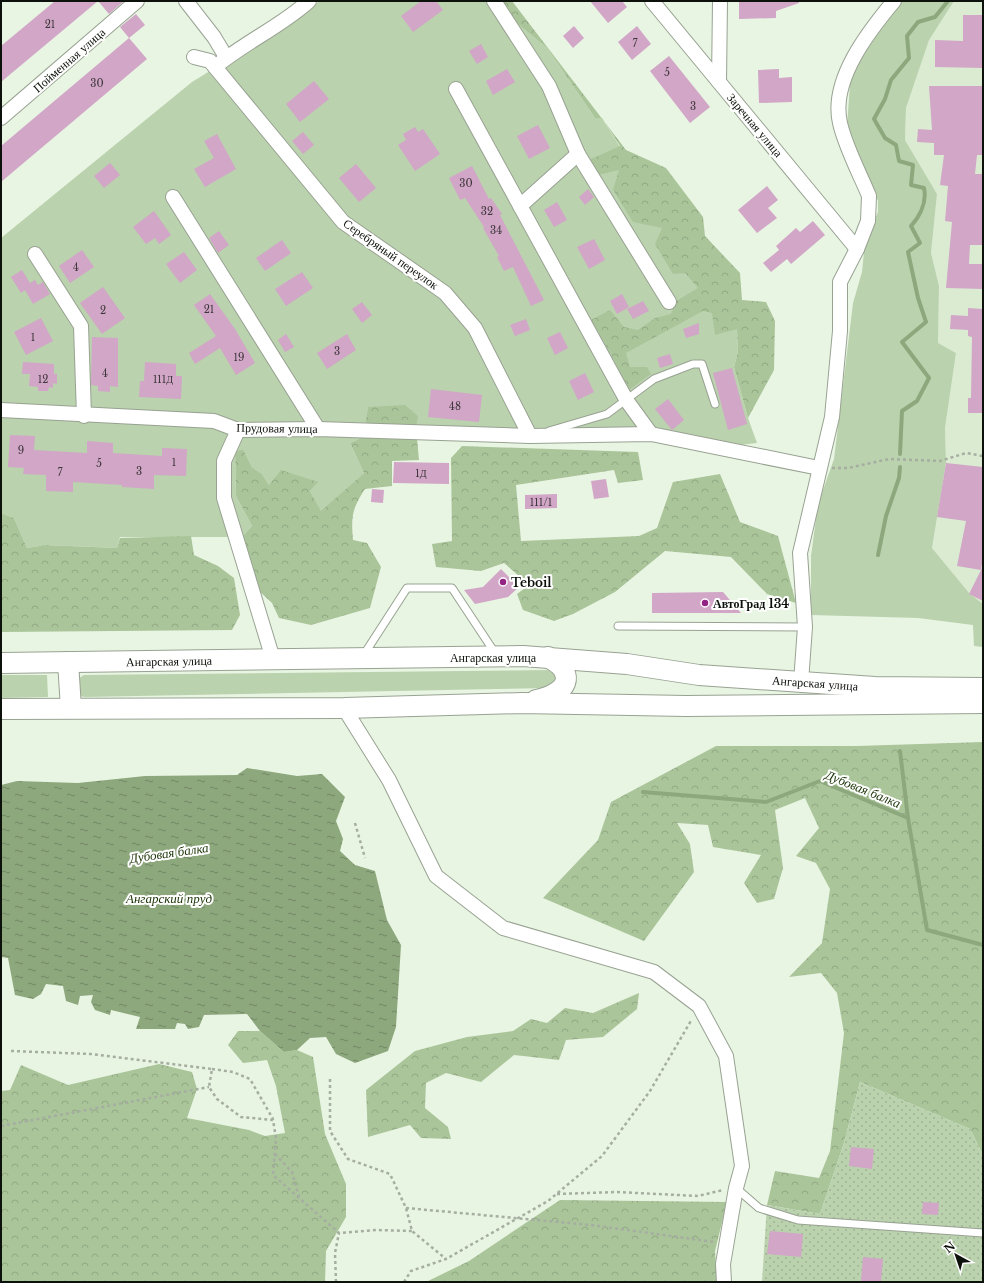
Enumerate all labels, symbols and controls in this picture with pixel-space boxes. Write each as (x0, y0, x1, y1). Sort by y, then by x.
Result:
house number: 21 (45, 18, 55, 31)
street label: Пойменная улица (30, 24, 109, 95)
house number: 7 (632, 37, 638, 50)
house number: 5 (664, 66, 670, 79)
house number: 30 (90, 77, 104, 90)
street label: Заречная улица (724, 90, 786, 160)
house number: 3 (690, 100, 696, 113)
house number: 30 (459, 177, 473, 190)
house number: 32 (481, 205, 493, 218)
street label: Серебряный переулок (340, 215, 442, 293)
house number: 34 (490, 224, 502, 237)
house number: 4 (73, 261, 79, 274)
house number: 21 (204, 303, 214, 316)
house number: 2 (100, 304, 106, 317)
house number: 1 (31, 331, 35, 344)
house number: 3 (334, 345, 340, 358)
house number: 19 (234, 351, 244, 364)
house number: 4 (102, 367, 108, 380)
house number: 12 (38, 373, 48, 386)
house number: 111Д (153, 373, 173, 386)
house number: 48 (449, 400, 461, 413)
street label: Прудовая улица (236, 420, 318, 436)
house number: 9 (18, 444, 24, 457)
house number: 1 (172, 456, 176, 469)
house number: 5 (96, 457, 102, 470)
house number: 3 (136, 465, 142, 478)
house number: 7 (57, 466, 63, 479)
house number: 1Д (415, 467, 427, 480)
house number: 111/1 (530, 496, 552, 509)
place label: Teboil (511, 575, 552, 590)
marker: Teboil (498, 577, 508, 587)
place label: АвтоГрад 134 (713, 596, 789, 611)
marker: АвтоГрад 134 (700, 598, 710, 608)
street label: Ангарская улица (450, 650, 537, 665)
street label: Ангарская улица (126, 653, 213, 669)
street label: Ангарская улица (771, 673, 859, 694)
water label: Дубовая балка (821, 765, 904, 812)
water label: Дубовая балка (126, 839, 210, 867)
water label: Ангарский пруд (125, 890, 212, 907)
north arrow (936, 1235, 976, 1275)
text: N (941, 1238, 959, 1256)

